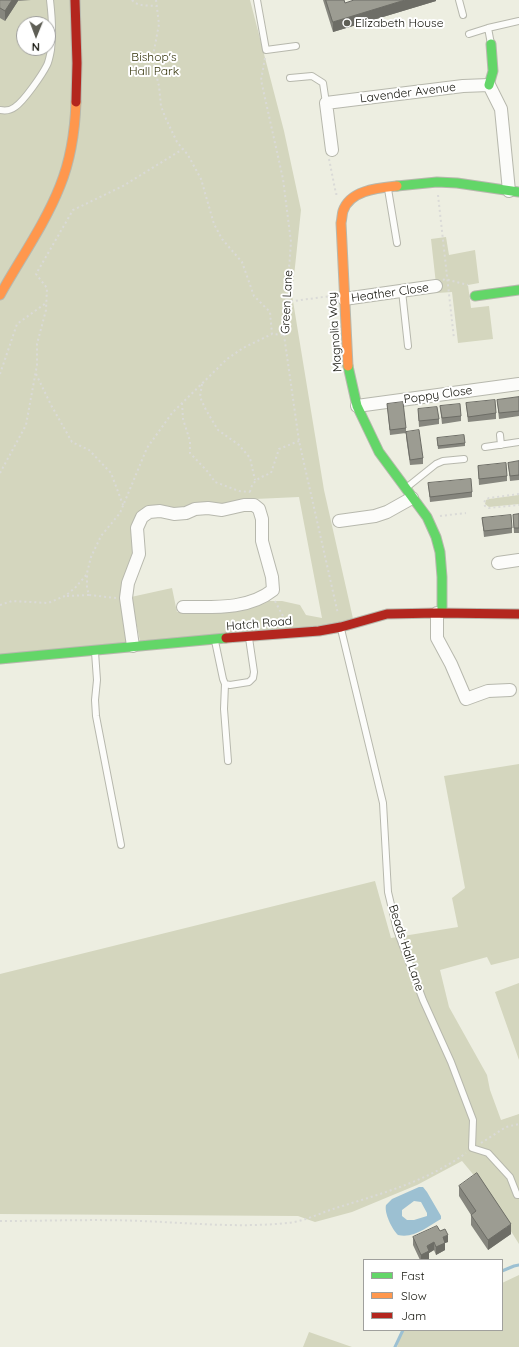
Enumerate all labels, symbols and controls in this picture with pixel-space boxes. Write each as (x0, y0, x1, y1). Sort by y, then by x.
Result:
north arrow (16, 16, 56, 56)
place label: Elizabeth House (355, 16, 443, 30)
marker: Elizabeth House (342, 18, 352, 28)
text: N (32, 40, 40, 54)
park label: Bishop's Hall Park (129, 50, 179, 78)
street label: Lavender Avenue (359, 80, 457, 106)
street label: Green Lane (278, 270, 296, 334)
street label: Heather Close (350, 280, 430, 306)
street label: Magnolia Way (325, 291, 345, 373)
street label: Poppy Close (403, 383, 473, 407)
street label: Hatch Road (225, 614, 293, 634)
street label: Beads Hall Lane (385, 903, 427, 993)
legend (363, 1259, 503, 1331)
text: Fast (401, 1268, 425, 1283)
text: Slow (401, 1288, 427, 1303)
text: Jam (401, 1308, 426, 1323)

